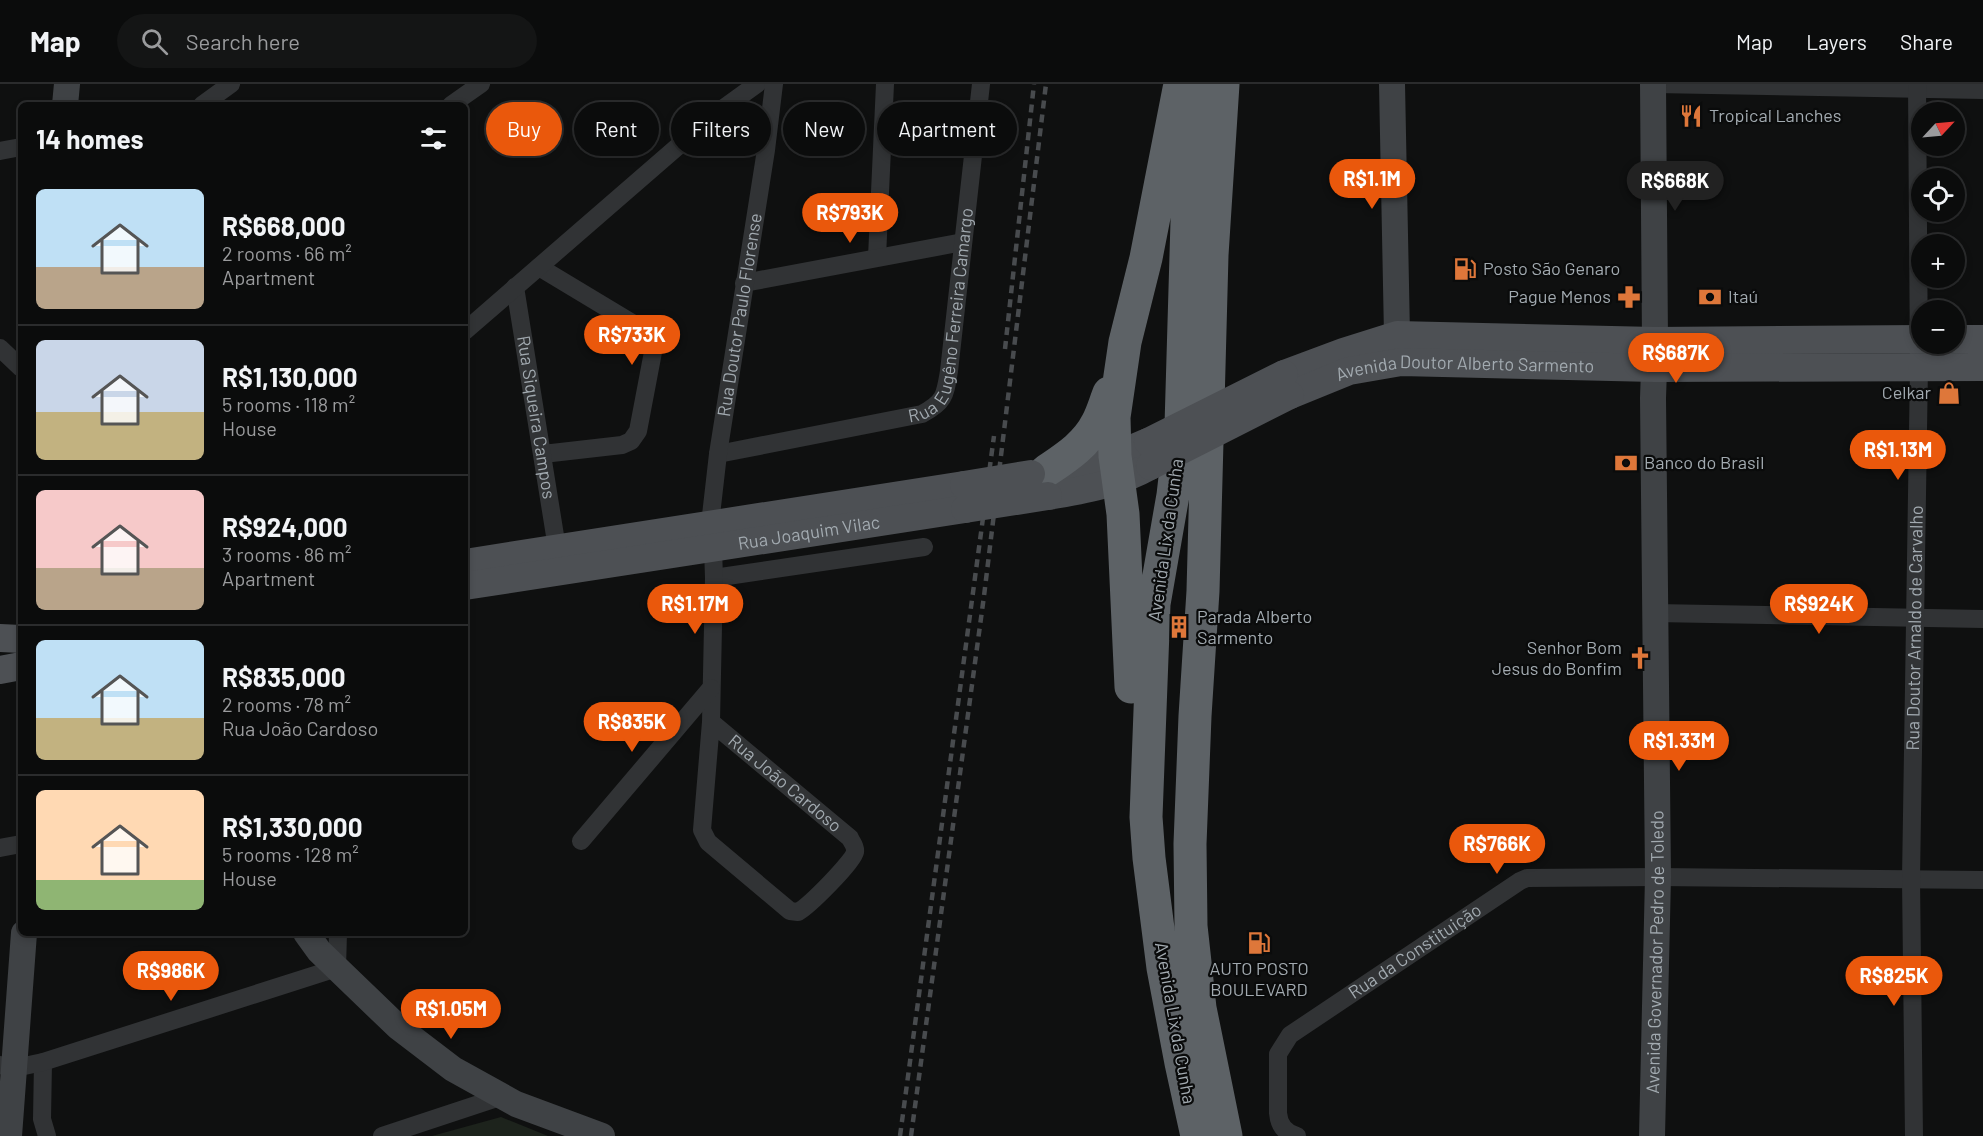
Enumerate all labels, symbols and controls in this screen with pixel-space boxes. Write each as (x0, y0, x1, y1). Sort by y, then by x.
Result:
search box (117, 14, 537, 68)
text: Map (30, 24, 81, 58)
icon: search (138, 25, 171, 58)
text: Search here (186, 28, 300, 54)
text: Map (1736, 29, 1773, 54)
text: Layers (1806, 29, 1867, 54)
text: Share (1900, 29, 1953, 54)
chip: Buy (486, 102, 562, 156)
chip: Rent (574, 102, 659, 156)
chip: Filters (671, 102, 771, 156)
chip: New (783, 102, 865, 156)
chip: Apartment (877, 102, 1017, 156)
north arrow (1911, 102, 1965, 156)
map controls (1911, 102, 1965, 354)
restaurant icon: Tropical Lanches (1678, 103, 1704, 129)
place label: Tropical Lanches (1709, 104, 1841, 126)
icon: filters (417, 122, 450, 155)
text: 14 homes (36, 123, 143, 154)
pin: R$1.1M (1323, 159, 1421, 210)
pin: R$668K (1626, 161, 1724, 212)
text: R$1.1M (1343, 166, 1401, 190)
text: R$668K (1641, 168, 1709, 192)
button: locate (1911, 168, 1965, 222)
pin: R$793K (801, 193, 899, 244)
text: R$793K (816, 200, 884, 224)
street label: Rua Eugêno Ferreira Camargo (906, 207, 977, 426)
text: R$668,000 (222, 210, 346, 241)
street label: Rua Doutor Paulo Florense (712, 212, 766, 418)
icon: home (84, 213, 156, 285)
button: + (1911, 234, 1965, 288)
text: 2 rooms · 66 m² (222, 241, 352, 265)
fuel station icon: Posto São Genaro (1452, 256, 1478, 282)
place label: Posto São Genaro (1483, 257, 1620, 279)
text: Apartment (222, 265, 315, 289)
pharmacy icon: Pague Menos (1616, 284, 1642, 310)
bank icon: Itaú (1697, 284, 1723, 310)
place label: Pague Menos (1508, 285, 1611, 307)
place label: Itaú (1728, 285, 1758, 307)
button: − (1911, 300, 1965, 354)
pin: R$733K (583, 315, 681, 366)
text: R$733K (598, 322, 666, 346)
pin: R$687K (1627, 333, 1725, 384)
street label: Rua Siqueira Campos (513, 334, 561, 500)
text: R$687K (1642, 340, 1710, 364)
street label: Avenida Doutor Alberto Sarmento (1332, 350, 1595, 385)
text: R$1,130,000 (222, 361, 358, 392)
icon: home (84, 364, 156, 436)
shop icon: Celkar (1936, 380, 1962, 406)
place label: Celkar (1882, 381, 1931, 403)
text: 5 rooms · 118 m² (222, 392, 355, 416)
text: House (222, 416, 277, 440)
pin: R$1.13M (1843, 430, 1953, 481)
text: R$1.13M (1864, 437, 1932, 461)
bank icon: Banco do Brasil (1613, 450, 1639, 476)
place label: Banco do Brasil (1644, 451, 1764, 473)
street label: Avenida Lix da Cunha (1143, 457, 1187, 623)
street label: Rua Doutor Arnaldo de Carvalho (1901, 505, 1927, 751)
street label: Rua Joaquim Vilac (736, 510, 881, 554)
text: R$924,000 (222, 511, 348, 542)
icon: home (84, 514, 156, 586)
text: 3 rooms · 86 m² (222, 542, 351, 566)
text: Apartment (222, 566, 315, 590)
pin: R$1.17M (640, 584, 750, 635)
pin: R$924K (1770, 584, 1868, 635)
text: R$1.17M (661, 591, 729, 615)
text: R$924K (1784, 591, 1854, 615)
place label: Parada Alberto Sarmento (1197, 605, 1312, 648)
building icon: Parada Alberto Sarmento (1166, 614, 1192, 640)
place label: Senhor Bom Jesus do Bonfim (1492, 636, 1622, 679)
church icon: Senhor Bom Jesus do Bonfim (1627, 645, 1653, 671)
text: R$835,000 (222, 661, 346, 692)
icon: home (84, 664, 156, 736)
text: 2 rooms · 78 m² (222, 692, 351, 716)
pin: R$835K (583, 702, 681, 753)
text: R$835K (598, 709, 666, 733)
text: Rua João Cardoso (222, 716, 378, 740)
pin: R$1.33M (1624, 721, 1734, 772)
text: R$1.33M (1643, 728, 1715, 752)
street label: Rua João Cardoso (724, 729, 846, 836)
street label: Avenida Governador Pedro de Toledo (1641, 810, 1668, 1094)
text: R$1,330,000 (222, 811, 363, 842)
icon: home (84, 814, 156, 886)
pin: R$766K (1448, 824, 1546, 875)
text: R$766K (1463, 831, 1531, 855)
text: 5 rooms · 128 m² (222, 842, 359, 866)
text: House (222, 866, 277, 890)
street label: Rua da Constituição (1344, 898, 1485, 1003)
fuel station icon: AUTO POSTO BOULEVARD (1246, 930, 1272, 956)
street label: Avenida Lix da Cunha (1151, 940, 1201, 1105)
pin: R$986K (122, 951, 220, 1002)
pin: R$825K (1845, 956, 1943, 1007)
place label: AUTO POSTO BOULEVARD (1209, 957, 1309, 1000)
text: R$986K (137, 958, 205, 982)
text: R$825K (1859, 963, 1929, 987)
pin: R$1.05M (396, 989, 506, 1040)
text: R$1.05M (415, 996, 487, 1020)

